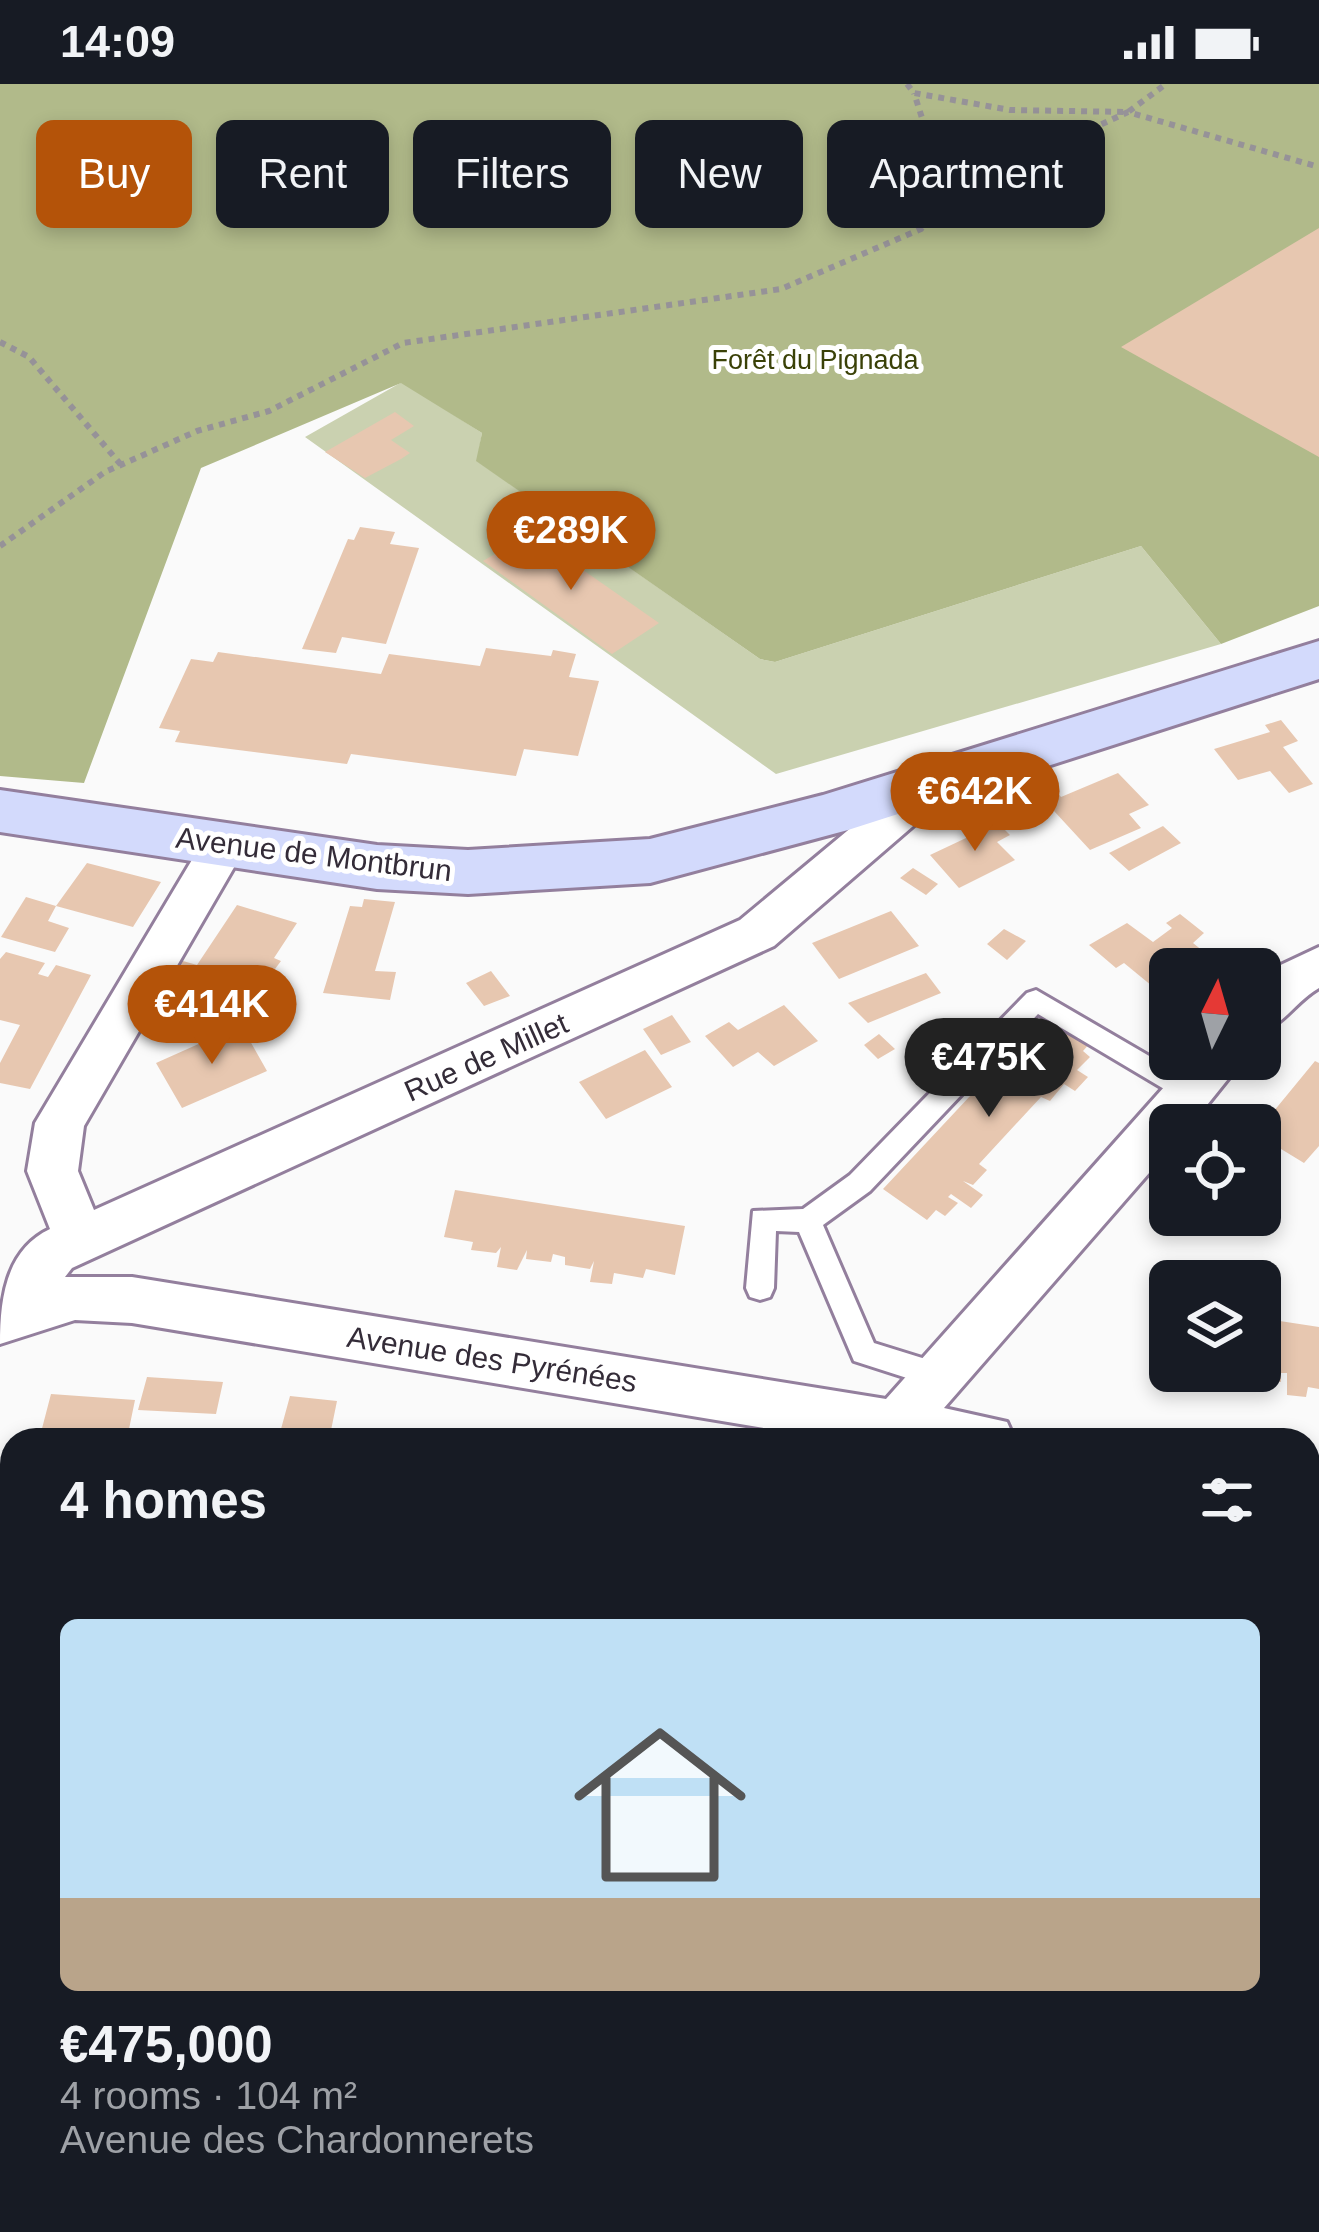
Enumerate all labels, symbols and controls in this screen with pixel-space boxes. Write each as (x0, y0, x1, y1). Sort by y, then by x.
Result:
text: 14:09 (60, 16, 175, 67)
chip: Buy (36, 120, 192, 228)
chip: Rent (216, 120, 389, 228)
chip: Filters (413, 120, 611, 228)
chip: New (635, 120, 803, 228)
chip: Apartment (827, 120, 1105, 228)
park label: Forêt du Pignada (711, 345, 920, 375)
pin: €289K (487, 491, 655, 593)
text: €289K (514, 508, 628, 551)
pin: €642K (891, 752, 1059, 854)
text: €642K (918, 769, 1032, 812)
street label: Avenue de Montbrun (174, 821, 454, 887)
north arrow (1149, 948, 1281, 1080)
map controls (1149, 948, 1281, 1392)
pin: €414K (128, 965, 296, 1067)
text: €414K (155, 982, 269, 1025)
street label: Rue de Millet (399, 1006, 573, 1108)
pin: €475K (905, 1018, 1073, 1120)
text: €475K (932, 1035, 1046, 1078)
button: locate (1149, 1104, 1281, 1236)
button: layers (1149, 1260, 1281, 1392)
street label: Avenue des Pyrénées (345, 1320, 639, 1398)
icon: filters (1194, 1467, 1260, 1533)
text: 4 homes (60, 1472, 267, 1529)
icon: home (552, 1697, 768, 1913)
text: €475,000 (60, 2016, 273, 2073)
text: 4 rooms · 104 m² (60, 2074, 357, 2117)
text: Avenue des Chardonnerets (60, 2118, 534, 2161)

